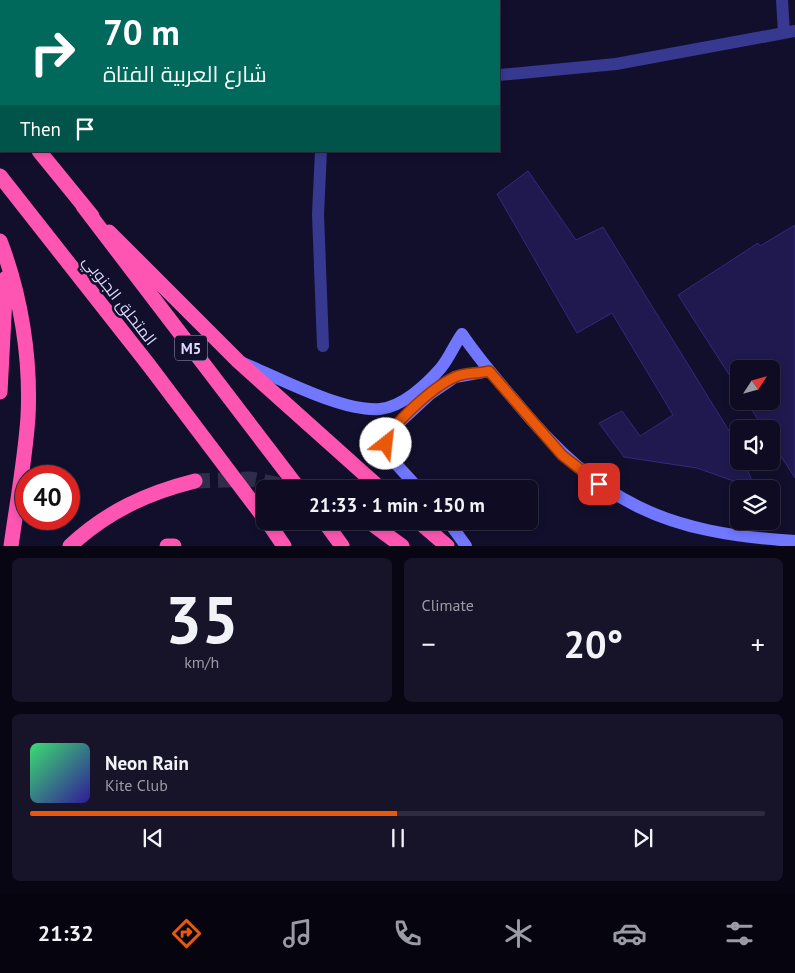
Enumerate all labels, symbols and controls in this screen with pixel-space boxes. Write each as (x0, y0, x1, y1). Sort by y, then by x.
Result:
text: 70 m (103, 9, 180, 55)
icon: right (20, 20, 85, 85)
text: شارع العربية الفتاة (103, 60, 267, 88)
icon: arrive (71, 115, 99, 143)
text: Then (20, 117, 61, 141)
street label: المتحلق الجنوبي (76, 251, 161, 351)
road number: M5 (175, 336, 207, 360)
north arrow (730, 360, 780, 410)
map controls (730, 360, 780, 530)
position arrow (359, 417, 411, 469)
button: sound (730, 420, 780, 470)
pin (578, 463, 620, 505)
speed limit sign: 40 (15, 465, 80, 530)
icon: arrive (585, 470, 613, 498)
button: layers (730, 480, 780, 530)
text: 21:33 · 1 min · 150 m (309, 493, 485, 517)
text: 35 (165, 577, 239, 661)
text: Climate (422, 595, 474, 615)
text: 20° (563, 619, 623, 668)
text: − (422, 625, 436, 662)
text: + (751, 625, 765, 662)
text: km/h (184, 652, 219, 672)
text: Neon Rain (105, 751, 189, 775)
text: Kite Club (105, 775, 168, 795)
icon: previous (139, 824, 167, 852)
icon: pause (384, 824, 412, 852)
icon: next (629, 824, 657, 852)
icon: directions (169, 916, 204, 951)
icon: music (280, 916, 315, 951)
icon: phone (390, 916, 425, 951)
icon: climate (501, 916, 536, 951)
icon: car (612, 916, 647, 951)
icon: filters (722, 916, 757, 951)
text: 21:32 (38, 919, 94, 947)

